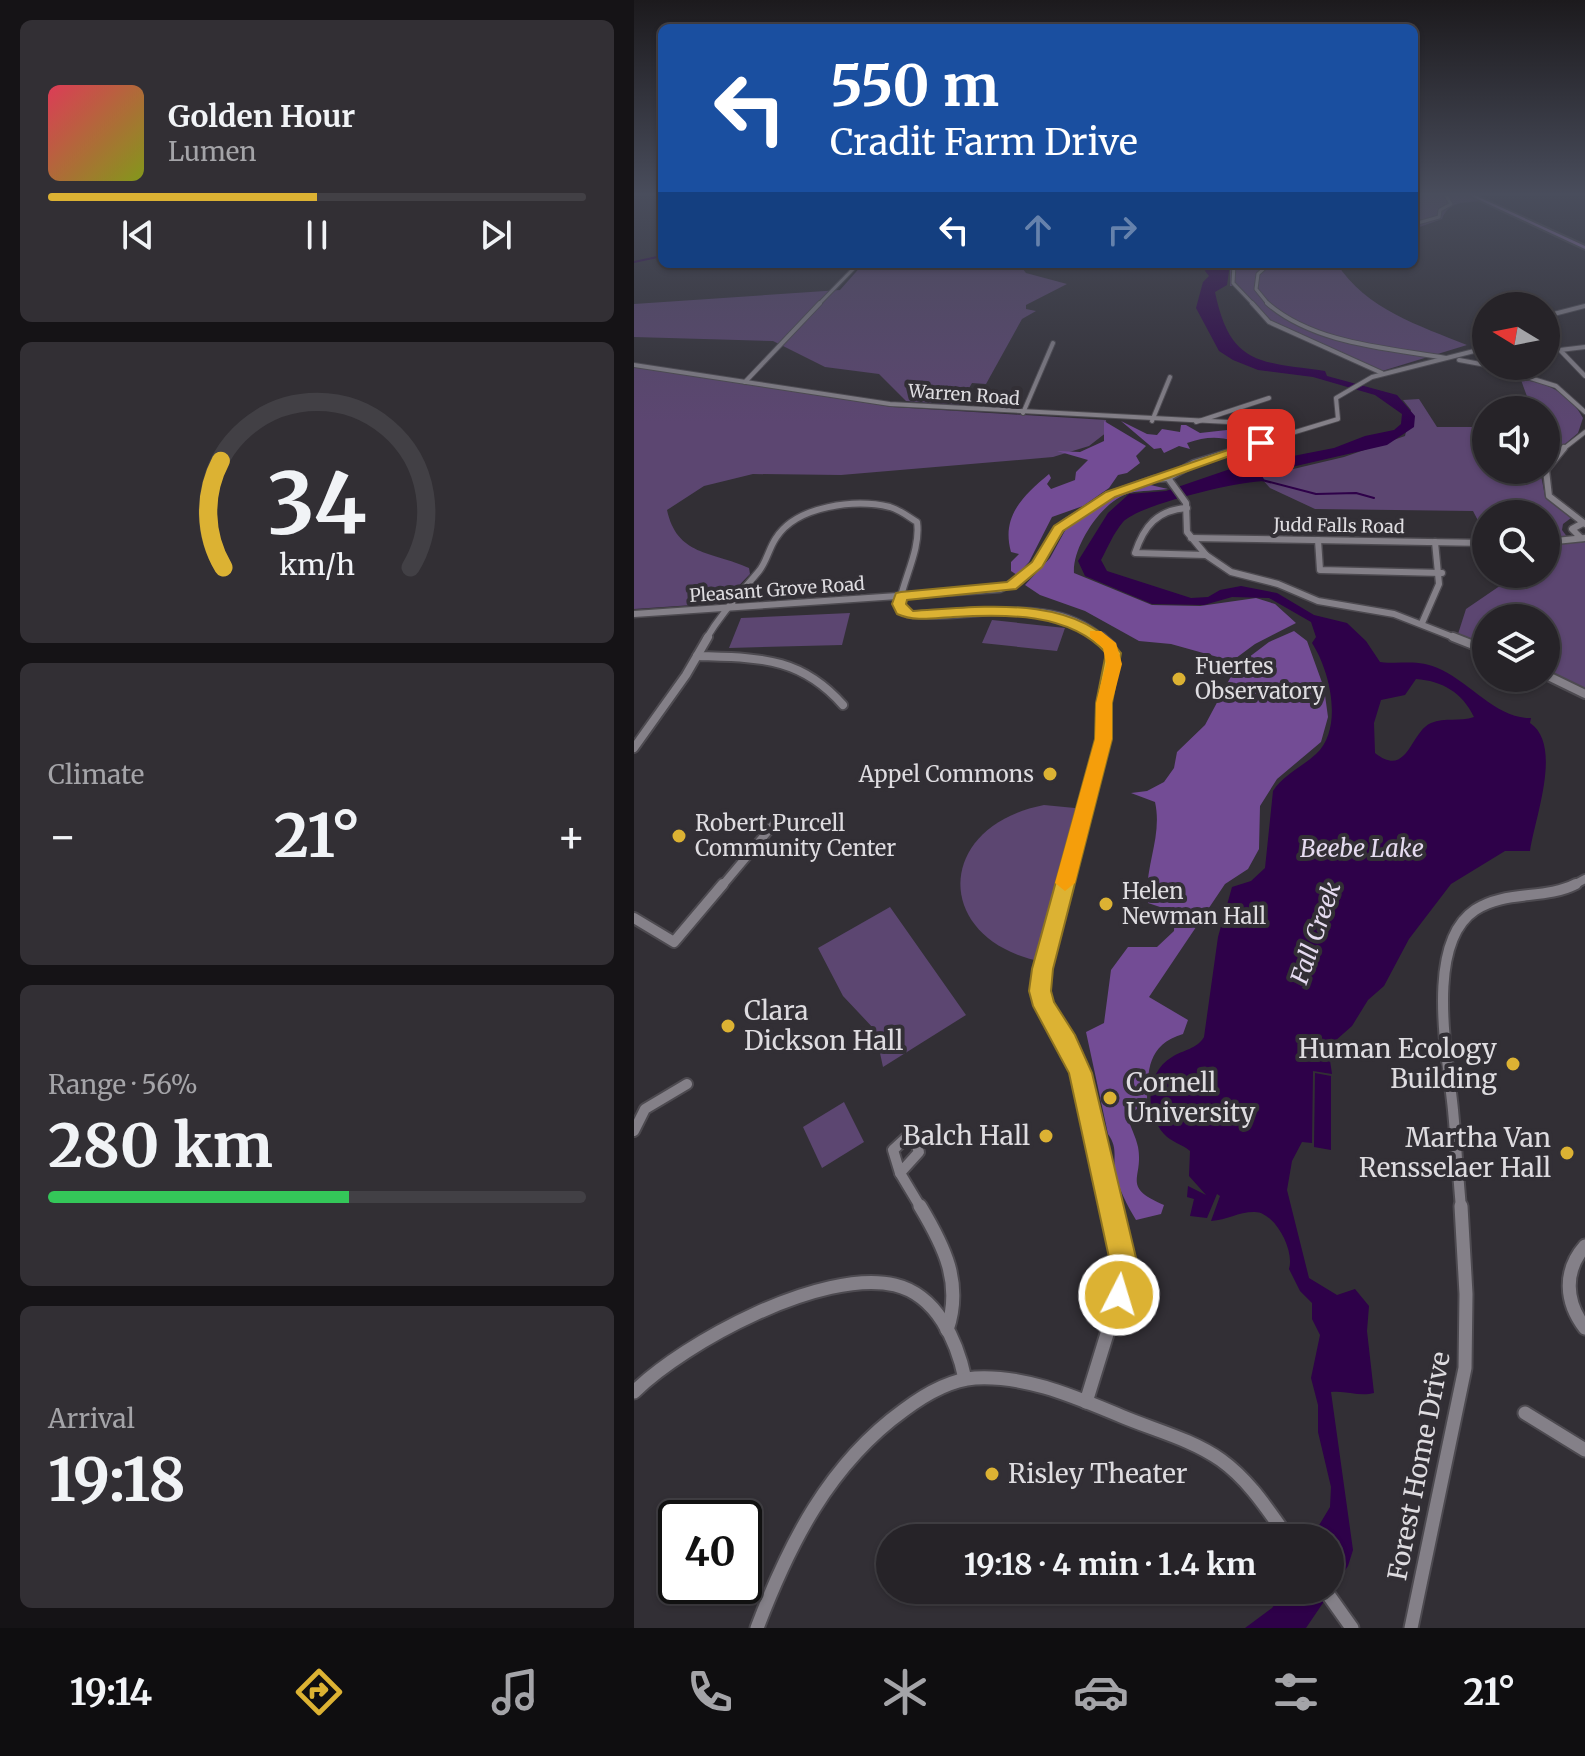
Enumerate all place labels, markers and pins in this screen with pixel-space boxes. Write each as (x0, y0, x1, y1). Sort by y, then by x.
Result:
pin (1227, 409, 1295, 477)
place label: Fuertes Observatory (1195, 652, 1325, 705)
marker: Fuertes Observatory (1170, 670, 1188, 688)
place label: Appel Commons (858, 760, 1034, 788)
marker: Appel Commons (1041, 765, 1059, 783)
place label: Robert Purcell Community Center (695, 809, 896, 862)
marker: Robert Purcell Community Center (670, 827, 688, 845)
place label: Helen Newman Hall (1122, 877, 1266, 930)
marker: Helen Newman Hall (1097, 895, 1115, 913)
place label: Clara Dickson Hall (744, 994, 903, 1057)
marker: Clara Dickson Hall (719, 1017, 737, 1035)
place label: Human Ecology Building (1298, 1032, 1498, 1095)
marker: Human Ecology Building (1504, 1055, 1522, 1073)
place label: Cornell University (1126, 1066, 1256, 1129)
marker: Cornell University (1101, 1089, 1119, 1107)
place label: Balch Hall (903, 1119, 1030, 1152)
place label: Martha Van Rensselaer Hall (1359, 1121, 1551, 1184)
marker: Balch Hall (1037, 1127, 1055, 1145)
marker: Martha Van Rensselaer Hall (1558, 1144, 1576, 1162)
place label: Risley Theater (1008, 1457, 1188, 1490)
marker: Risley Theater (983, 1465, 1001, 1483)

